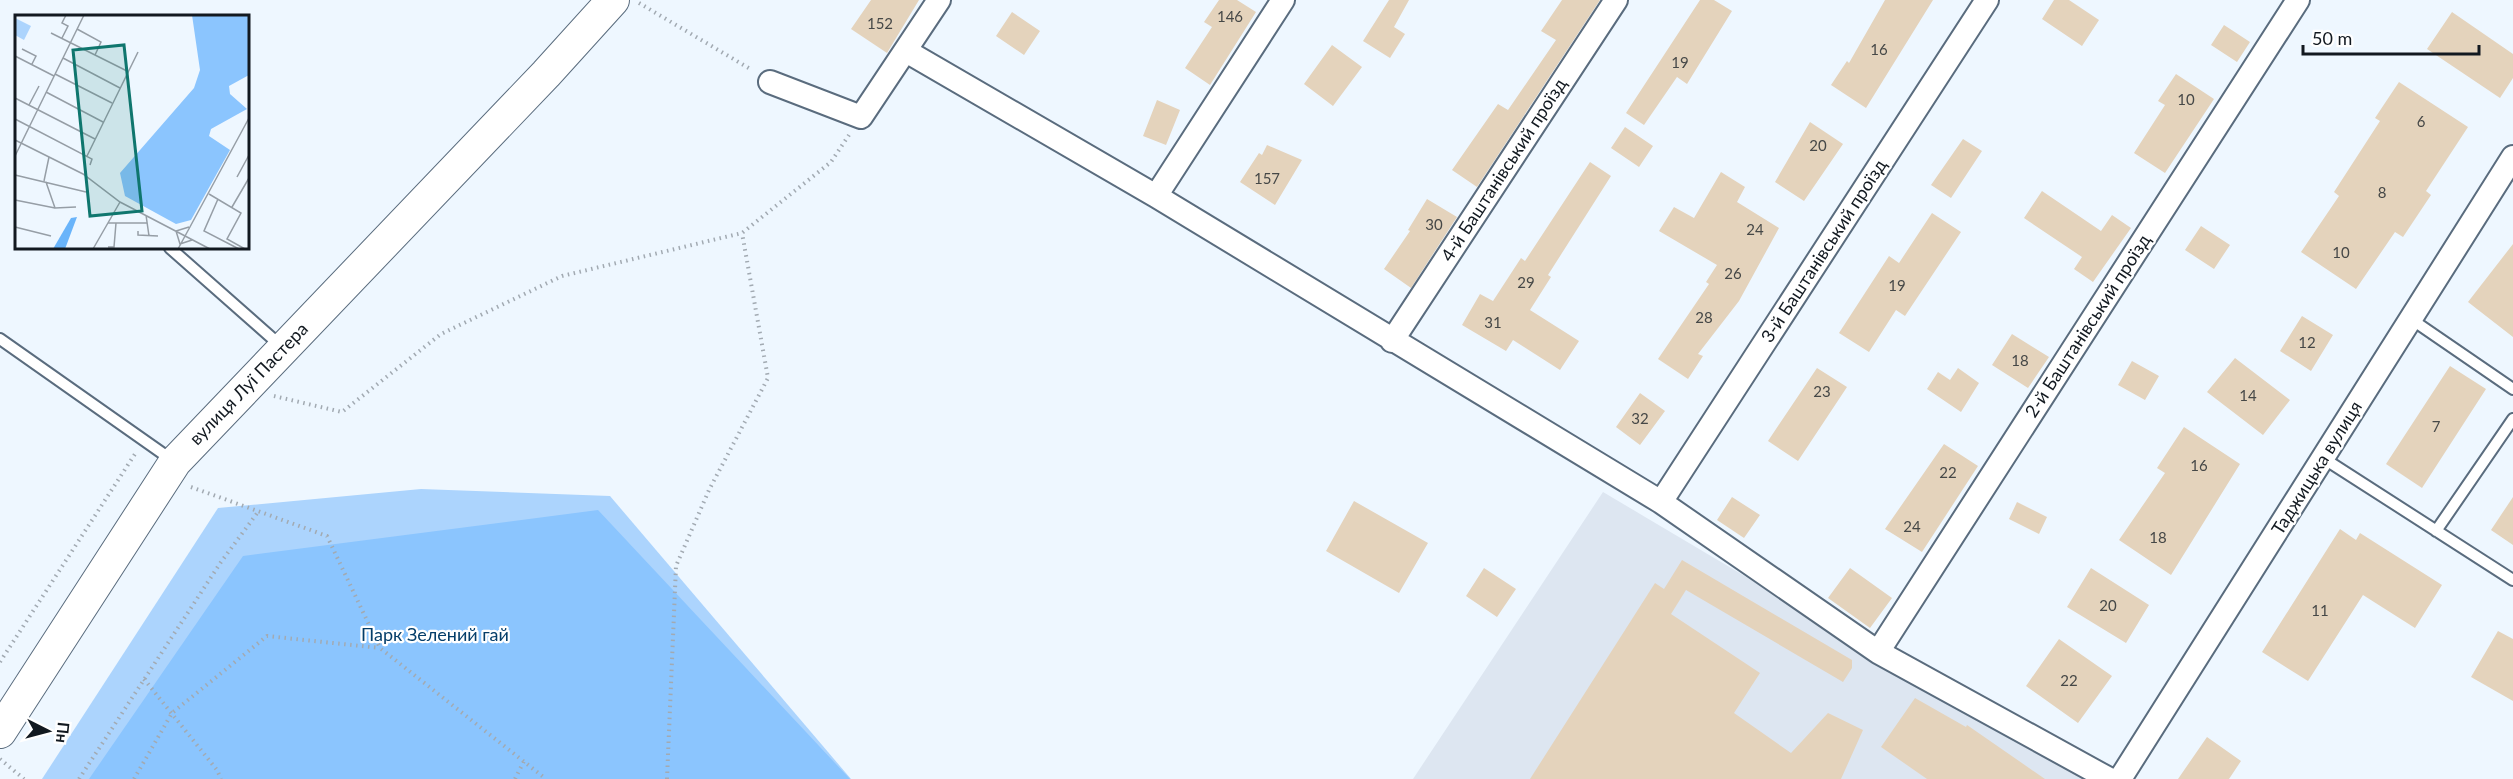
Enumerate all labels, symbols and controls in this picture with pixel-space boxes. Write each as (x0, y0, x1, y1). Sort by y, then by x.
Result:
house number: 146 (1217, 7, 1243, 25)
house number: 152 (867, 14, 893, 32)
inset map (15, 15, 249, 249)
scale bar (2303, 18, 2478, 56)
text: 50 m (2312, 27, 2352, 49)
house number: 16 (1870, 40, 1888, 58)
house number: 19 (1671, 53, 1689, 71)
street label: 4-й Баштанівський проїзд (1436, 74, 1571, 265)
house number: 10 (2177, 90, 2195, 108)
house number: 6 (2417, 112, 2426, 130)
house number: 20 (1809, 136, 1827, 154)
street label: 3-й Баштанівський проїзд (1756, 155, 1891, 346)
house number: 157 (1254, 169, 1280, 187)
house number: 8 (2378, 183, 2386, 201)
house number: 30 (1425, 215, 1443, 233)
house number: 24 (1746, 220, 1764, 238)
street label: 2-й Баштанівський проїзд (2020, 230, 2155, 421)
house number: 10 (2332, 243, 2350, 261)
house number: 26 (1724, 264, 1742, 282)
house number: 29 (1517, 273, 1535, 291)
house number: 19 (1888, 276, 1906, 294)
house number: 28 (1695, 308, 1713, 326)
house number: 31 (1484, 313, 1502, 331)
street label: вулиця Луї Пастера (184, 318, 312, 449)
house number: 12 (2298, 333, 2316, 351)
house number: 18 (2011, 351, 2029, 369)
house number: 23 (1813, 382, 1831, 400)
house number: 14 (2239, 386, 2257, 404)
street label: Таджицька вулиця (2266, 397, 2366, 538)
house number: 32 (1631, 409, 1649, 427)
house number: 7 (2432, 417, 2441, 435)
house number: 16 (2190, 456, 2208, 474)
house number: 22 (1939, 463, 1957, 481)
house number: 24 (1903, 517, 1921, 535)
house number: 18 (2149, 528, 2167, 546)
house number: 20 (2099, 596, 2117, 614)
house number: 11 (2311, 601, 2329, 619)
park label: Парк Зелений гай (361, 623, 509, 645)
house number: 22 (2060, 671, 2078, 689)
north arrow (18, 701, 78, 761)
text: Пн (53, 721, 74, 744)

